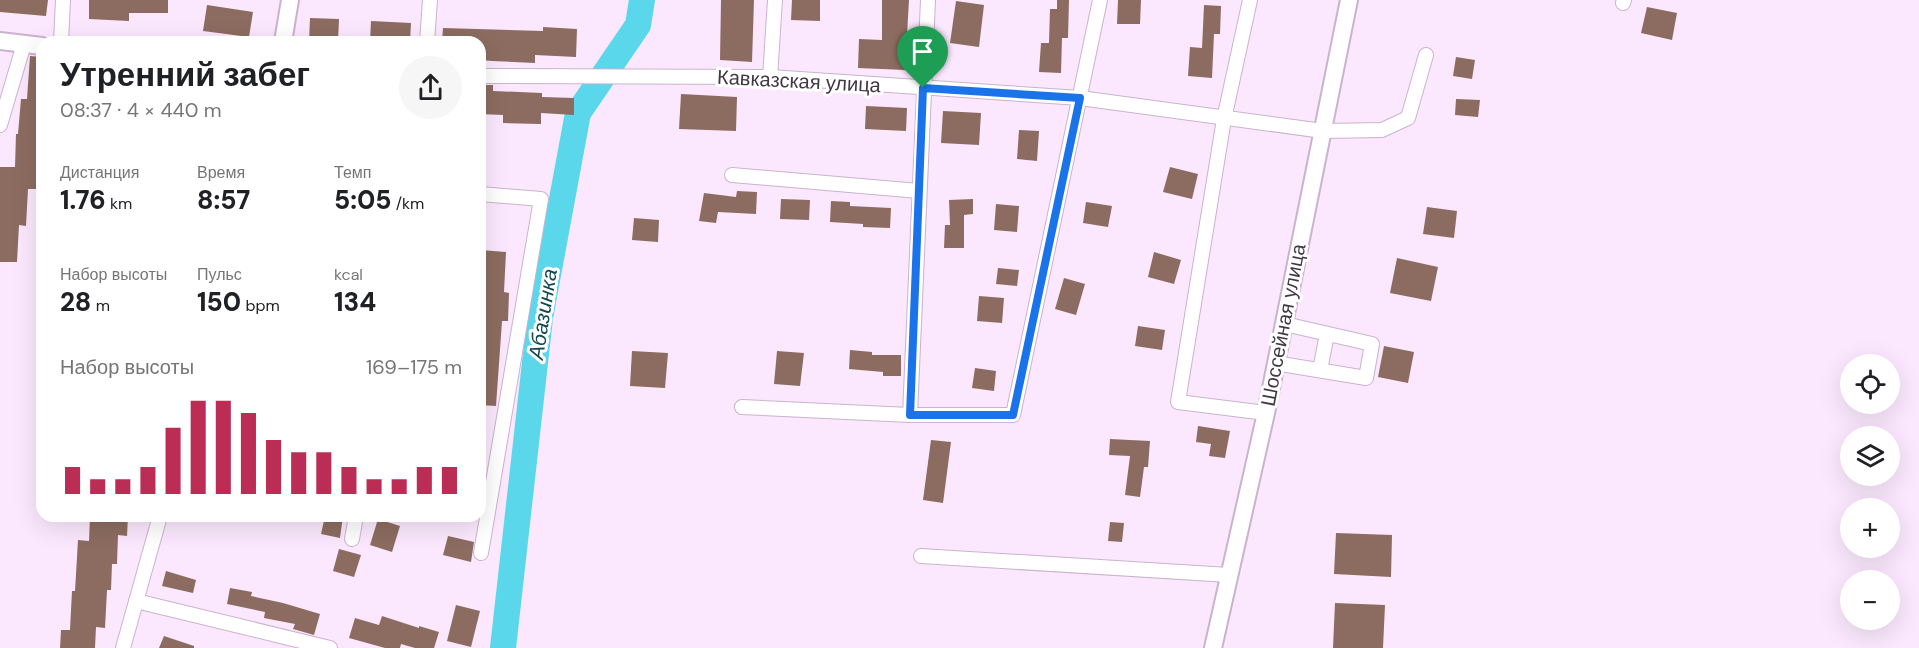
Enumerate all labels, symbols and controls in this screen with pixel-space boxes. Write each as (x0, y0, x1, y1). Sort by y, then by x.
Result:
pin (897, 26, 948, 88)
icon: arrive (906, 35, 939, 68)
text: Утренний забег (60, 53, 310, 96)
button: share (399, 56, 462, 119)
street label: Кавказская улица (716, 64, 882, 98)
text: 08:37 · 4 × 440 m (60, 97, 222, 123)
text: Дистанция (60, 162, 139, 183)
text: Время (197, 162, 245, 183)
text: Темп (334, 162, 371, 183)
text: 1.76 (60, 183, 106, 217)
text: 8:57 (197, 183, 250, 217)
text: 5:05 (334, 183, 392, 217)
text: km (106, 193, 132, 214)
text: /km (392, 193, 424, 214)
street label: Шоссейная улица (1254, 241, 1312, 408)
text: Набор высоты (60, 264, 167, 285)
text: Пульс (197, 264, 242, 285)
text: kcal (334, 264, 363, 285)
water label: Абазинка (522, 267, 564, 363)
text: 28 (60, 285, 91, 319)
text: 150 (197, 285, 241, 319)
text: 134 (334, 285, 376, 319)
text: m (91, 295, 110, 316)
text: bpm (241, 295, 280, 316)
text: Набор высоты (60, 354, 194, 380)
text: 169–175 m (366, 354, 462, 380)
map controls (1840, 354, 1900, 630)
button: locate (1840, 354, 1900, 414)
button: layers (1840, 426, 1900, 486)
button: + (1840, 498, 1900, 558)
button: − (1840, 570, 1900, 630)

